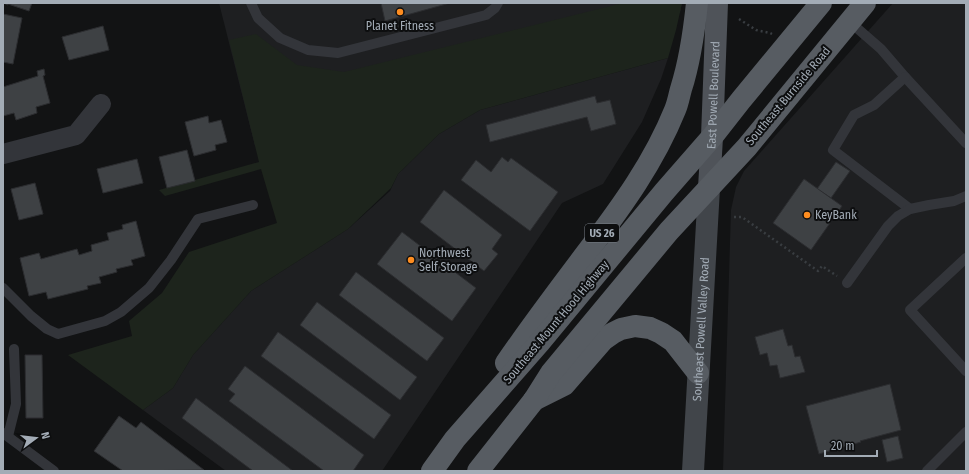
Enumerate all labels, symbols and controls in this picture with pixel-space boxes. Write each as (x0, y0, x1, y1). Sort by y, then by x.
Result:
marker: Planet Fitness (395, 7, 405, 17)
place label: Planet Fitness (366, 19, 434, 33)
street label: East Powell Boulevard (704, 41, 723, 149)
street label: Southeast Burnside Road (743, 44, 833, 148)
place label: KeyBank (815, 208, 857, 222)
marker: KeyBank (802, 210, 812, 220)
road number: US 26 (585, 224, 619, 242)
place label: Northwest Self Storage (419, 246, 478, 274)
marker: Northwest Self Storage (406, 255, 416, 265)
street label: Southeast Mount Hood Highway (500, 257, 612, 386)
street label: Southeast Powell Valley Road (690, 257, 712, 402)
north arrow (16, 418, 56, 458)
text: N (38, 431, 52, 440)
scale bar (825, 432, 877, 458)
text: 20 m (831, 439, 855, 453)

